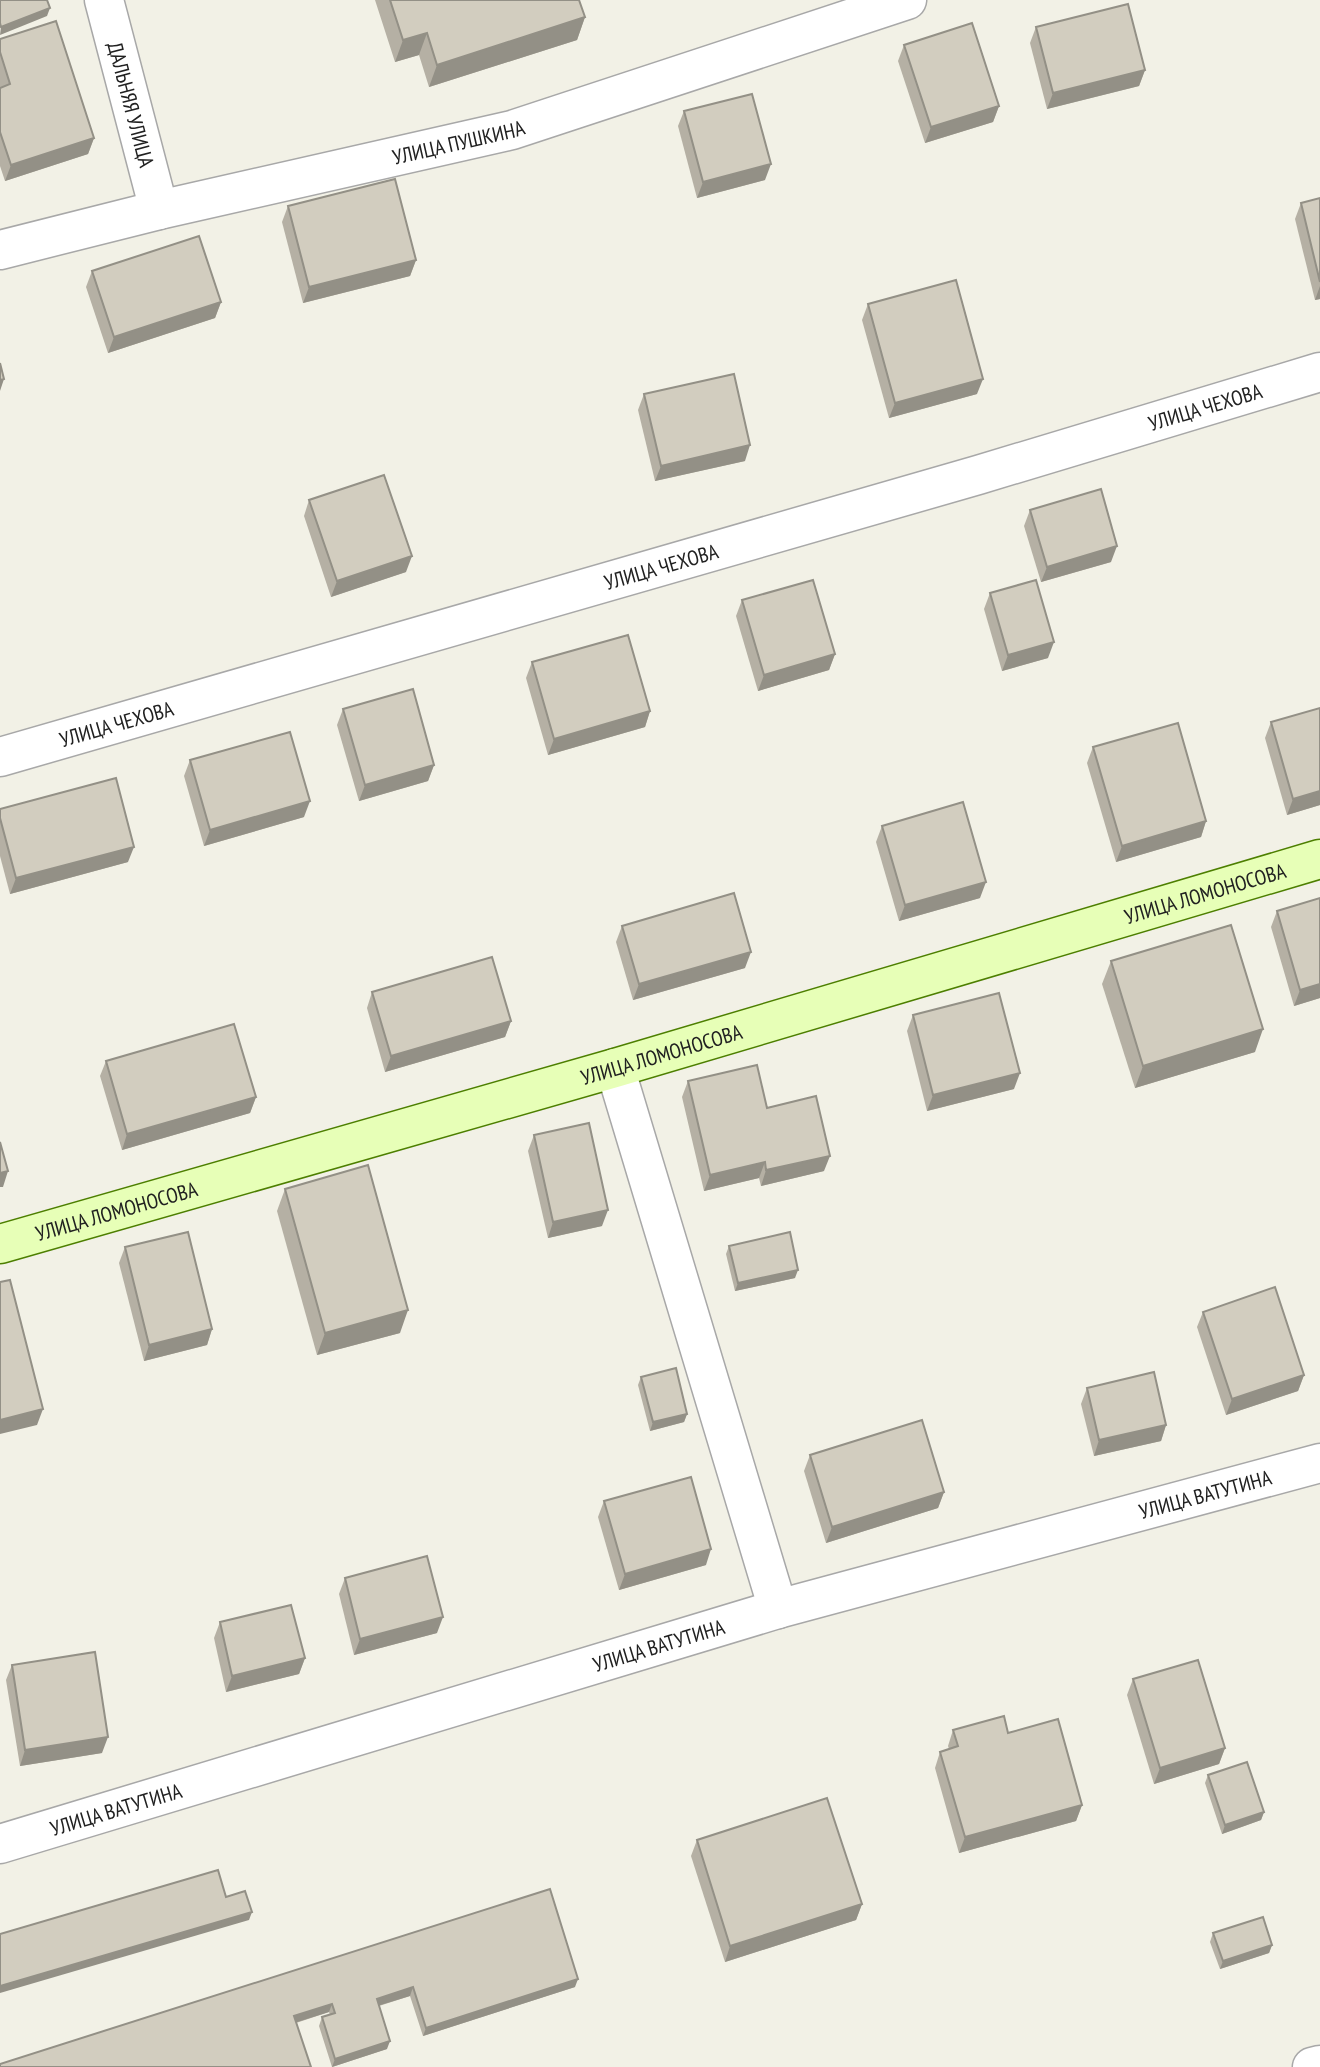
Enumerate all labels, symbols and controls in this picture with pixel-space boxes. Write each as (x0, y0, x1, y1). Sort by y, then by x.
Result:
street label: ДАЛЬНЯЯ УЛИЦА (102, 39, 161, 170)
street label: УЛИЦА ПУШКИНА (390, 113, 528, 170)
street label: УЛИЦА ЧЕХОВА (1145, 377, 1265, 436)
street label: УЛИЦА ЧЕХОВА (601, 537, 721, 596)
street label: УЛИЦА ЧЕХОВА (56, 694, 176, 753)
street label: УЛИЦА ЛОМОНОСОВА (1121, 856, 1289, 930)
street label: УЛИЦА ЛОМОНОСОВА (578, 1018, 745, 1091)
street label: УЛИЦА ЛОМОНОСОВА (32, 1175, 200, 1247)
street label: УЛИЦА ВАТУТИНА (1136, 1463, 1274, 1525)
street label: УЛИЦА ВАТУТИНА (590, 1612, 728, 1678)
street label: УЛИЦА ВАТУТИНА (47, 1776, 185, 1842)

